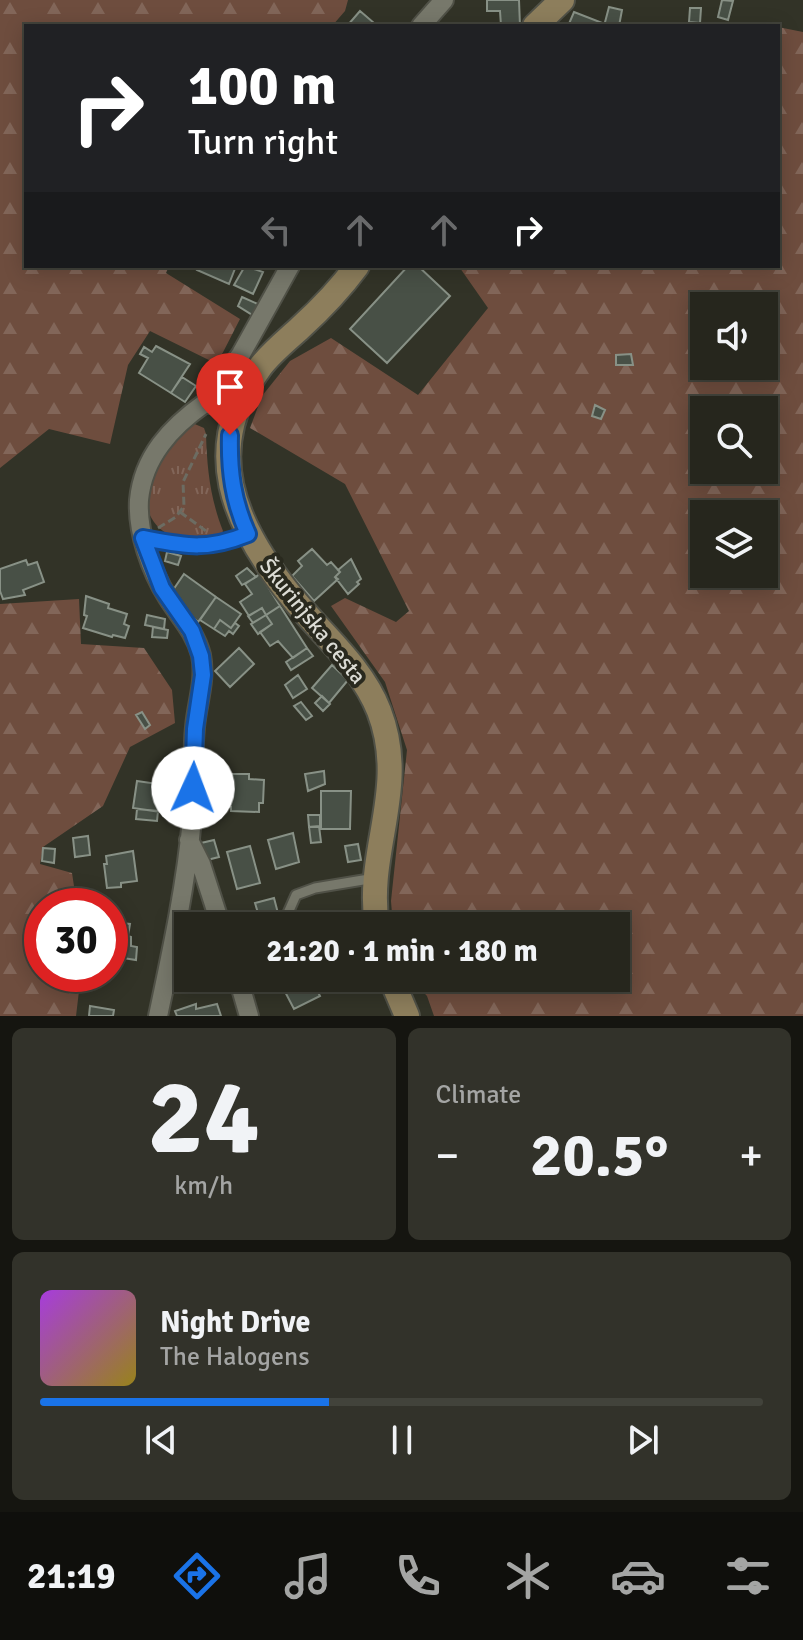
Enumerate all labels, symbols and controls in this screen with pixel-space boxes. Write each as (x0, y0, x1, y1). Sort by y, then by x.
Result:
text: 100 m (188, 51, 336, 120)
icon: right (56, 56, 160, 160)
text: Turn right (188, 120, 338, 165)
icon: left (254, 208, 298, 252)
icon: ahead (338, 208, 382, 252)
icon: ahead (422, 208, 466, 252)
icon: right (506, 208, 550, 252)
map controls (690, 292, 778, 588)
button: sound (690, 292, 778, 380)
pin (196, 353, 264, 435)
icon: arrive (208, 365, 252, 409)
button: search (690, 396, 778, 484)
button: layers (690, 500, 778, 588)
street label: Škurinjska cesta (254, 553, 372, 689)
position arrow (151, 746, 235, 830)
speed limit sign: 30 (24, 888, 128, 992)
text: 21:20 · 1 min · 180 m (266, 933, 538, 970)
text: 24 (148, 1054, 260, 1182)
text: Climate (436, 1079, 521, 1111)
text: 20.5° (530, 1119, 668, 1193)
text: − (436, 1129, 459, 1183)
text: + (739, 1129, 763, 1183)
text: km/h (174, 1170, 233, 1202)
text: Night Drive (160, 1304, 310, 1341)
text: The Halogens (160, 1341, 310, 1373)
icon: previous (139, 1418, 183, 1462)
icon: pause (380, 1418, 424, 1462)
icon: next (621, 1418, 665, 1462)
icon: directions (169, 1548, 225, 1604)
icon: music (280, 1548, 336, 1604)
icon: phone (390, 1548, 446, 1604)
icon: climate (500, 1548, 556, 1604)
icon: car (610, 1548, 666, 1604)
icon: filters (720, 1548, 776, 1604)
text: 21:19 (27, 1554, 115, 1599)

